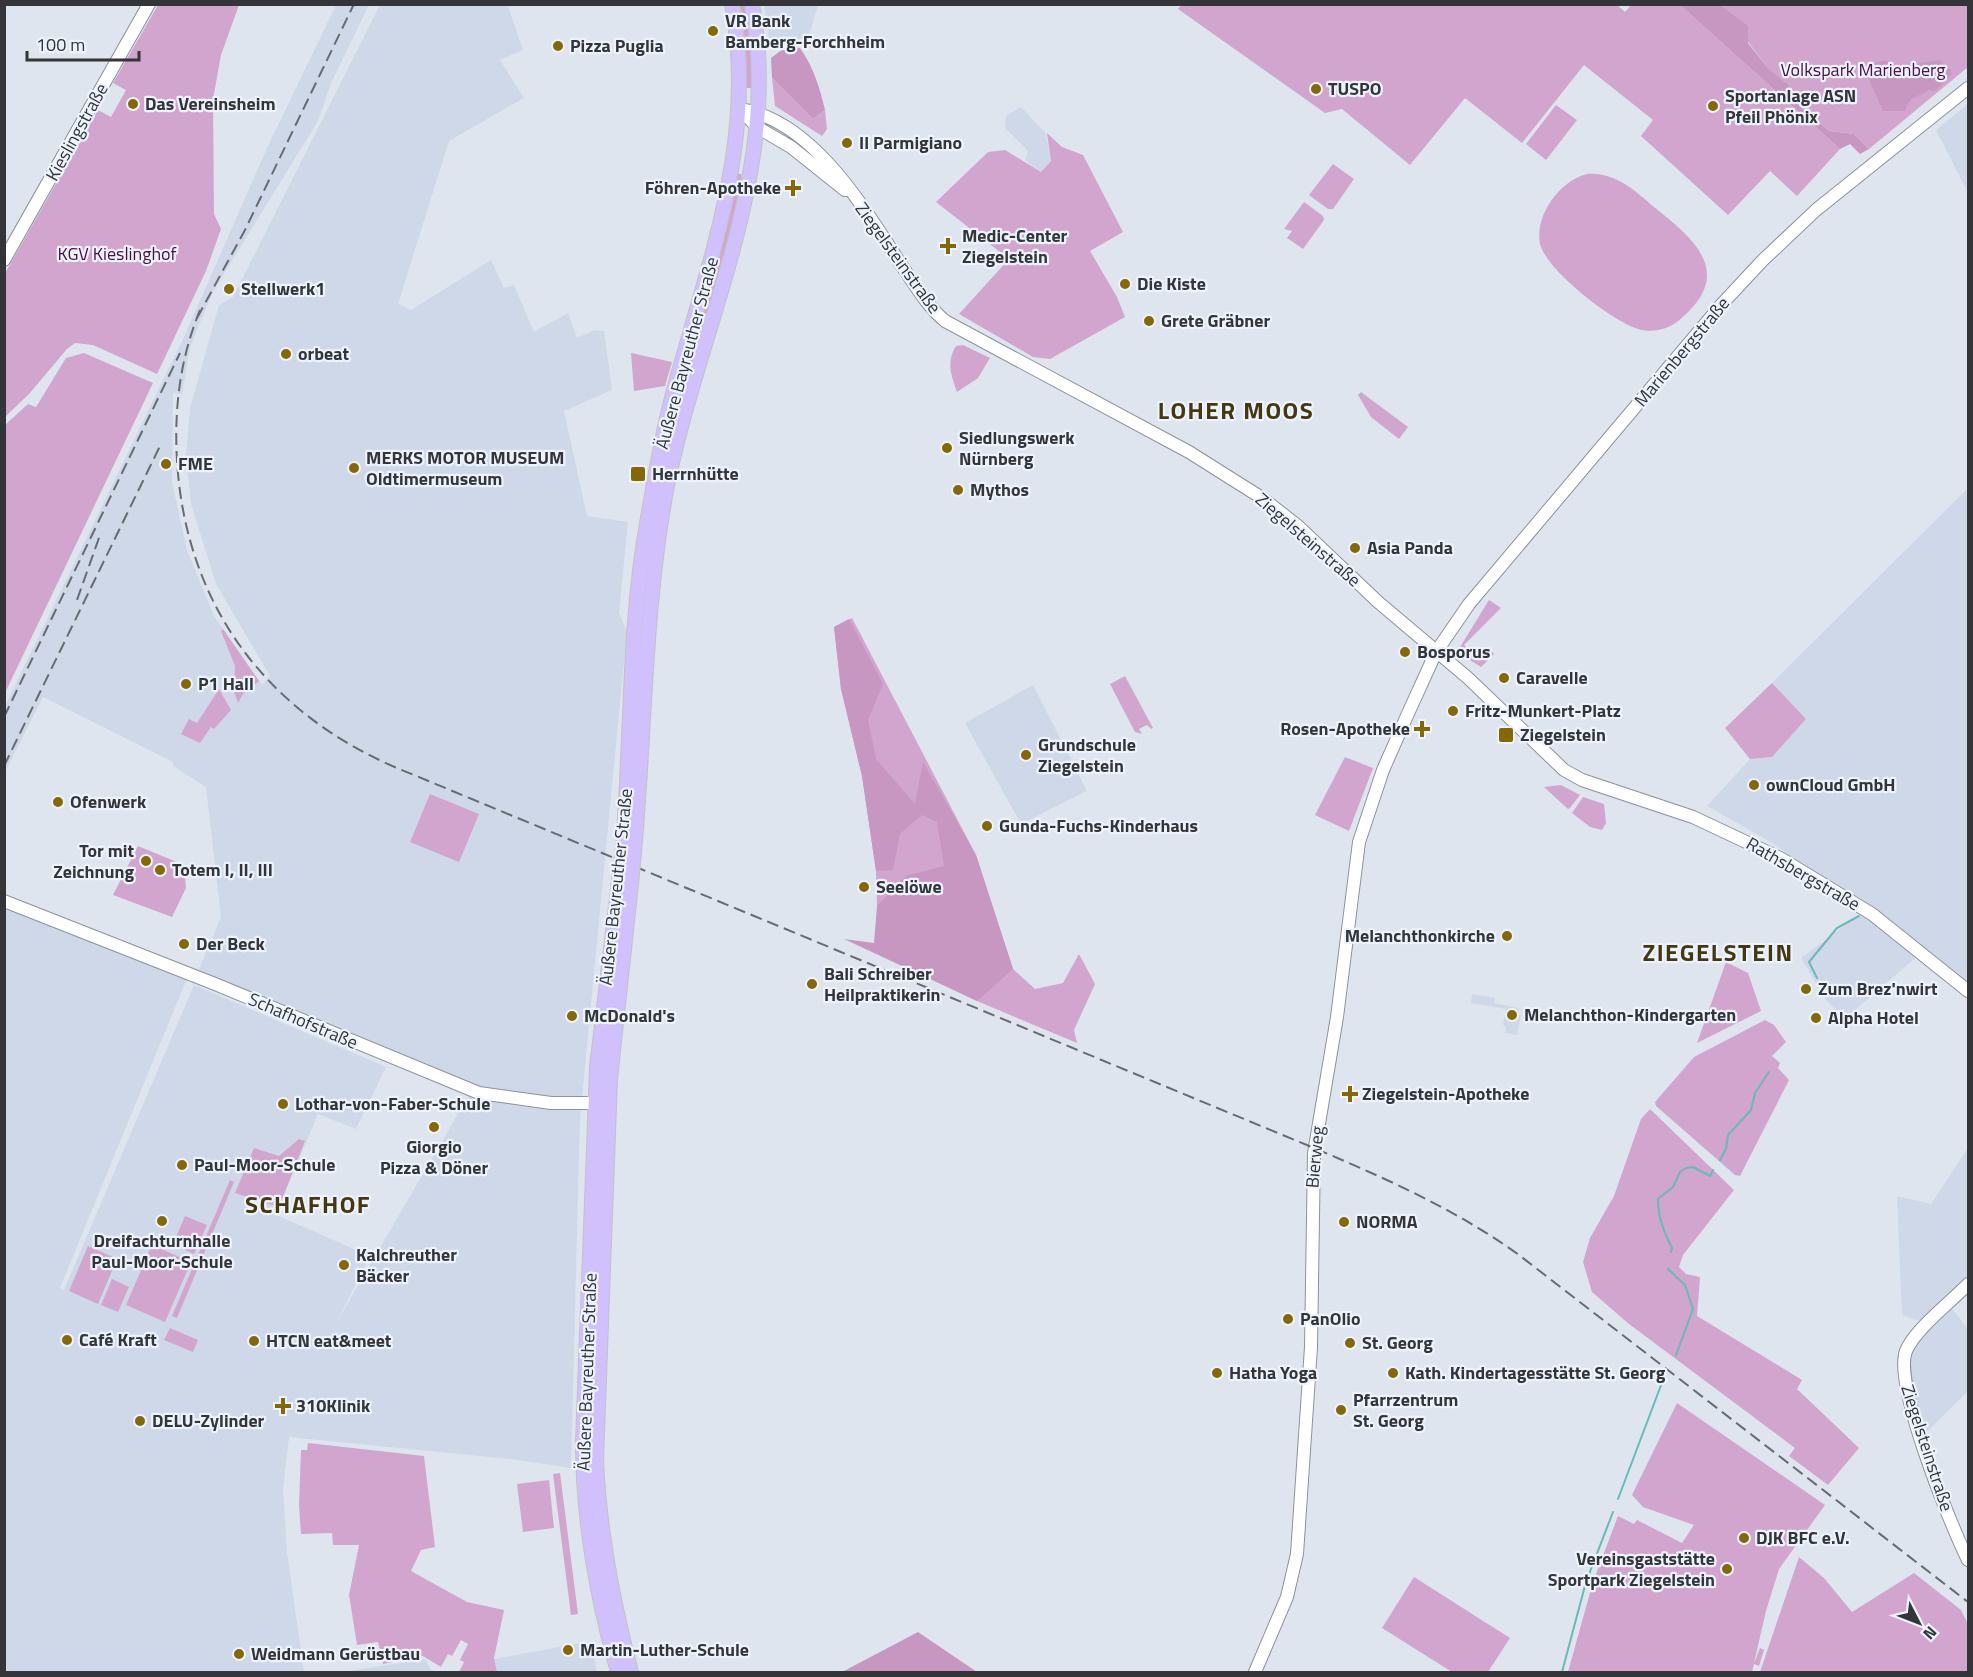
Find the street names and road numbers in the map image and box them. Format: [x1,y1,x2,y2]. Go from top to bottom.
street label: Kieslingstraße [39,78,115,186]
street label: Ziegelsteinstraße [849,196,948,319]
street label: Äußere Bayreuther Straße [648,254,725,452]
street label: Marienbergstraße [1627,291,1736,413]
street label: Ziegelsteinstraße [1250,486,1367,593]
street label: Äußere Bayreuther Straße [592,787,639,987]
street label: Rathsbergstraße [1741,830,1865,917]
street label: Schafhofstraße [244,985,362,1056]
street label: Bierweg [1298,1125,1331,1189]
street label: Äußere Bayreuther Straße [570,1273,603,1471]
street label: Ziegelsteinstraße [1894,1381,1961,1515]

